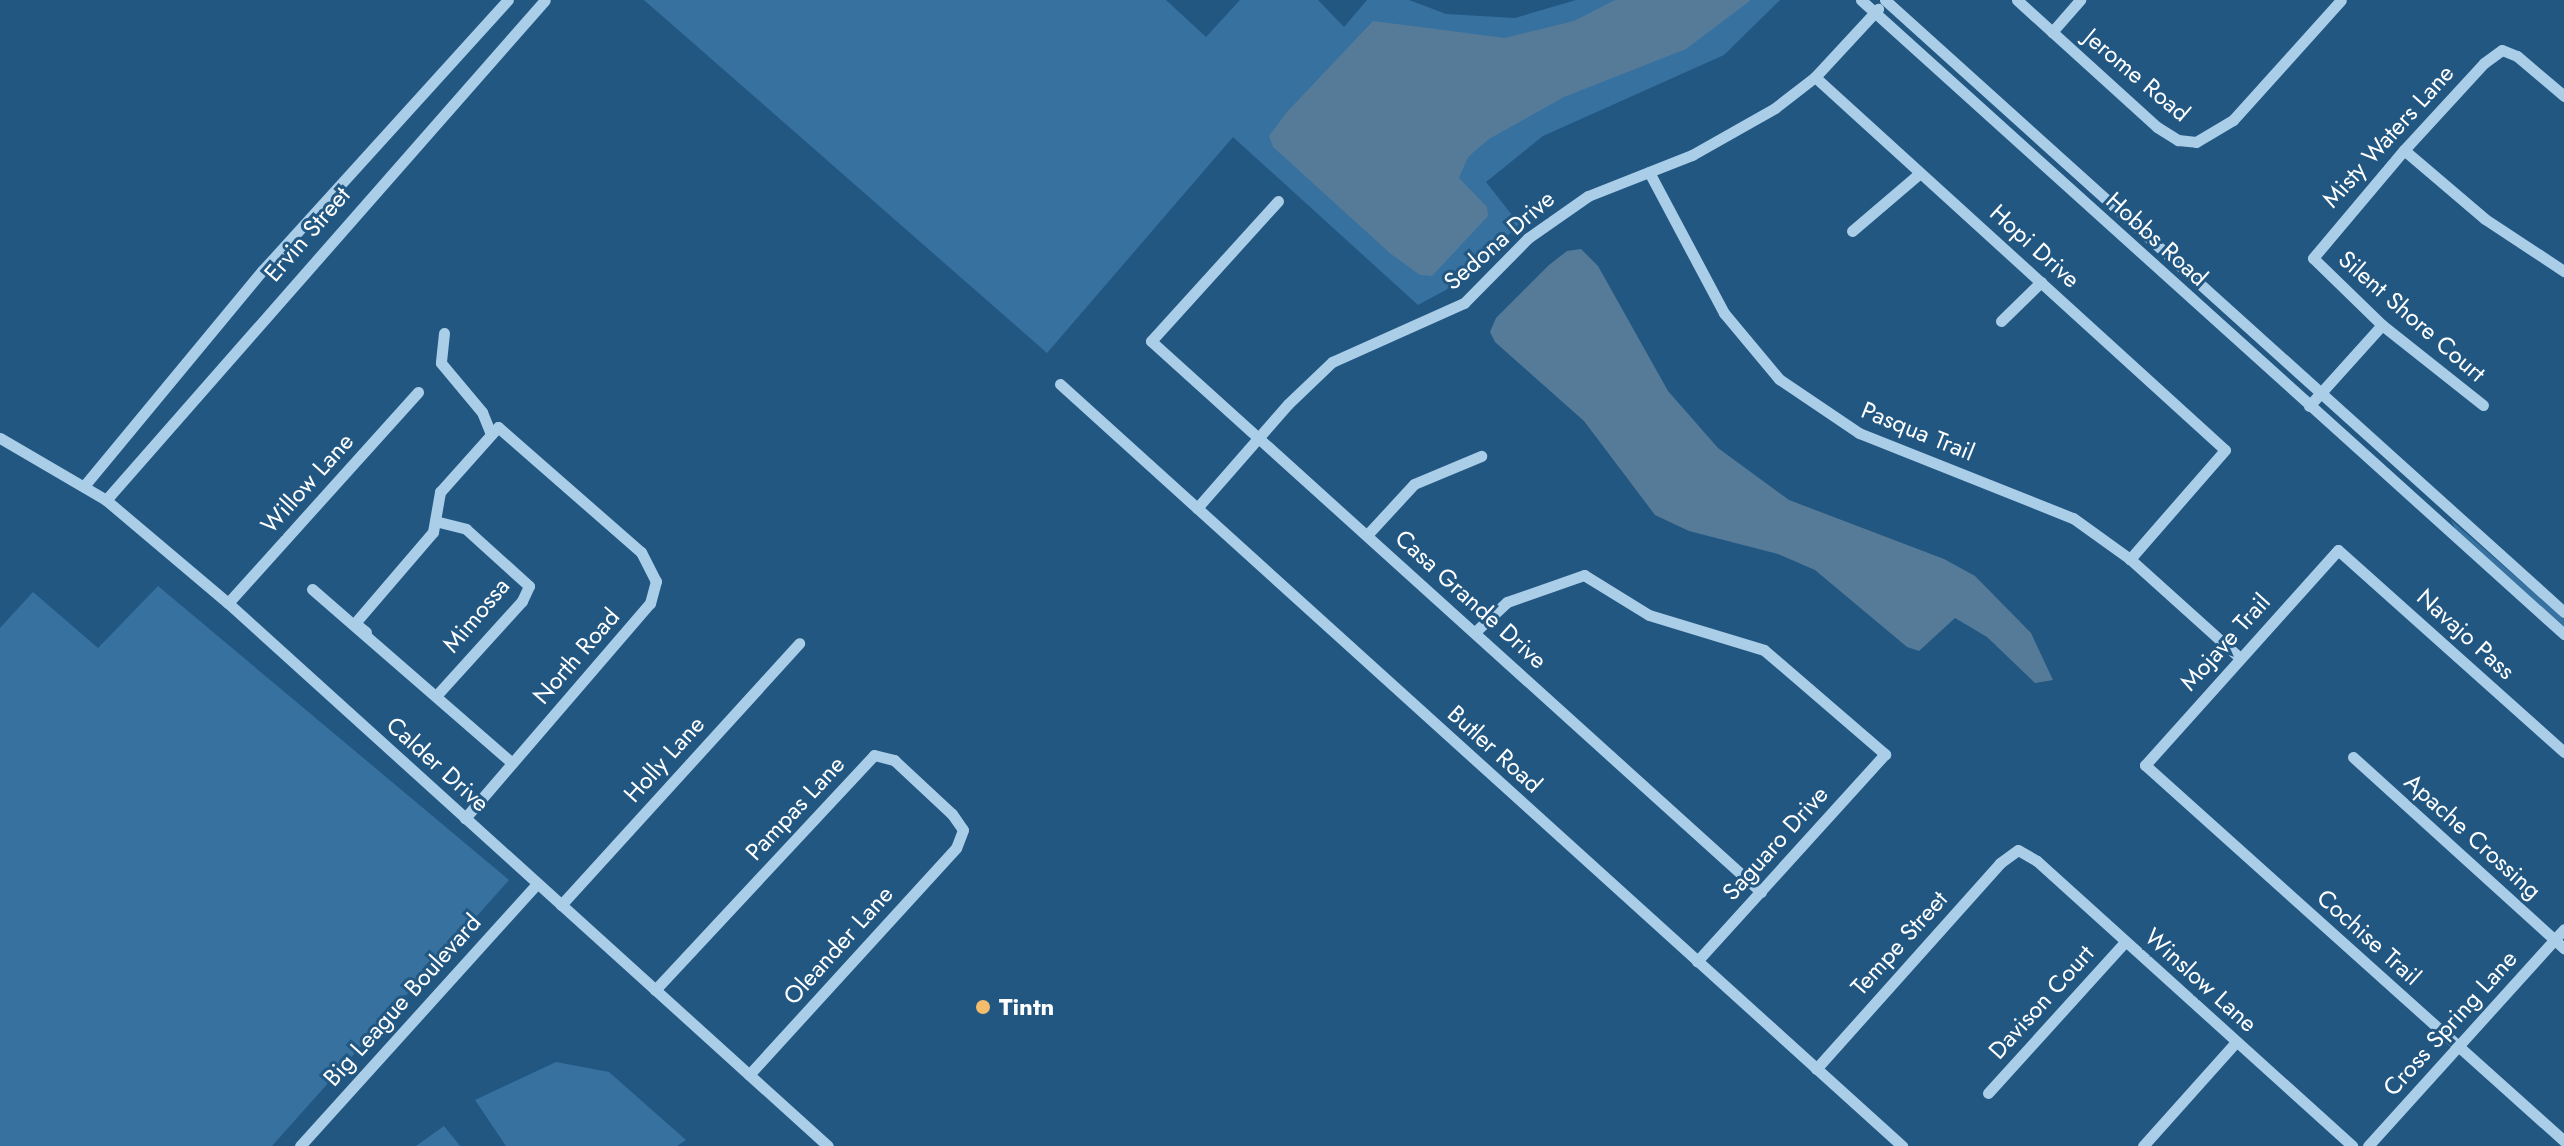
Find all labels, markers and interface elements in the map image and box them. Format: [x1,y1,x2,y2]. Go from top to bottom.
street label: Jerome Road [2078,22,2196,128]
street label: Misty Waters Lane [2316,59,2460,213]
street label: Ervin Street [258,181,356,287]
street label: Sedona Drive [1438,184,1560,296]
street label: Hobbs Road [2100,186,2214,292]
street label: Hopi Drive [1984,198,2086,294]
street label: Silent Shore Court [2333,244,2491,388]
street label: Pasqua Trail [1857,395,1979,467]
street label: Willow Lane [255,427,359,539]
street label: Casa Grande Drive [1389,523,1553,675]
street label: Mimossa [437,572,515,658]
street label: Navajo Pass [2411,583,2521,685]
street label: Mojave Trail [2174,588,2276,696]
street label: North Road [527,602,625,710]
street label: Butler Road [1442,699,1548,799]
street label: Calder Drive [381,710,495,818]
street label: Holly Lane [618,710,710,808]
street label: Pampas Lane [739,750,851,866]
street label: Apache Crossing [2399,767,2547,905]
street label: Saguaro Drive [1716,780,1834,906]
street label: Oleander Lane [777,880,899,1010]
street label: Cochise Trail [2311,883,2427,991]
street label: Tempe Street [1845,885,1953,1001]
street label: Big League Boulevard [317,908,487,1092]
street label: Winslow Lane [2139,922,2263,1038]
street label: Davison Court [1982,939,2100,1065]
street label: Cross Spring Lane [2377,944,2523,1102]
place label: Tintn [999,993,1054,1021]
marker: Tintn [974,998,992,1016]

